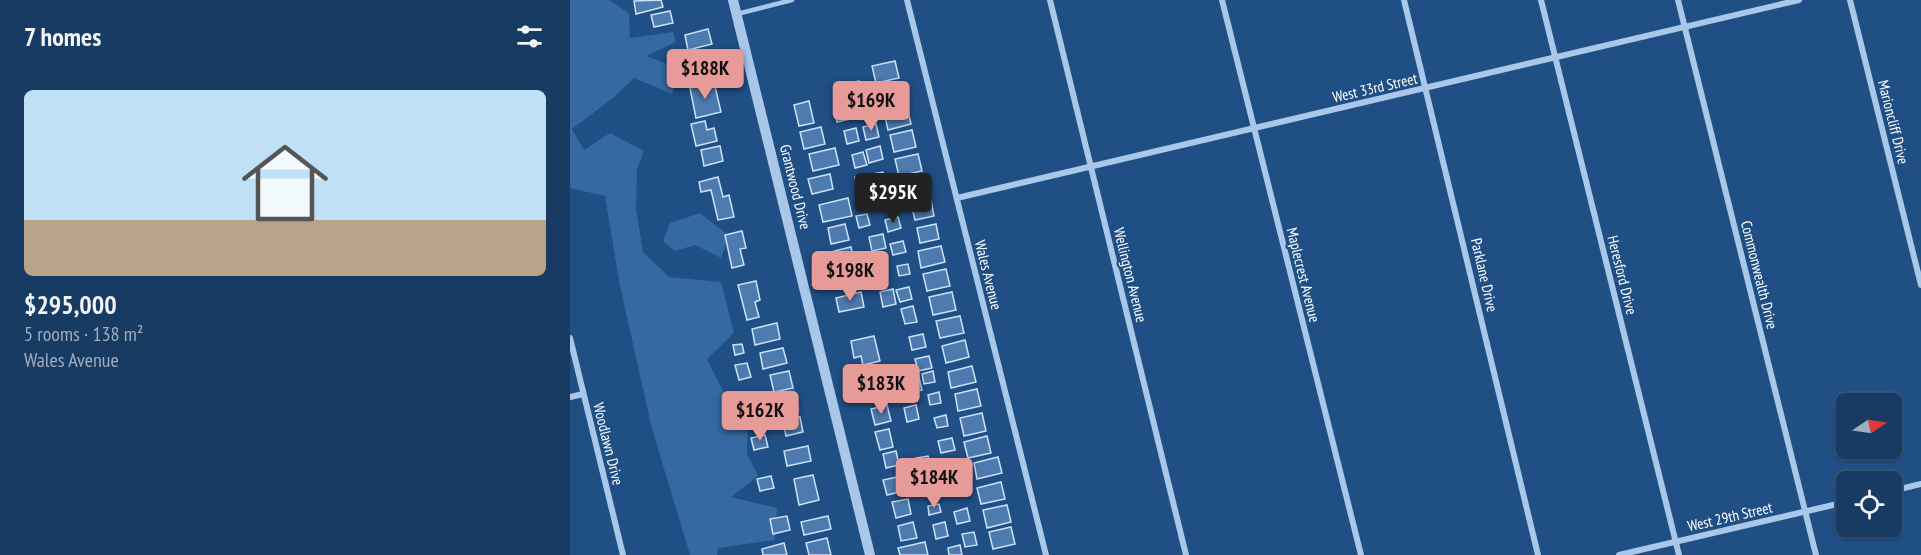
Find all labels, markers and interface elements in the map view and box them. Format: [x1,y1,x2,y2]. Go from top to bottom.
text: 7 homes [24,20,101,53]
icon: filters [513,20,546,53]
pin: $188K [663,49,747,100]
text: $188K [681,55,729,81]
street label: West 33rd Street [1331,69,1419,106]
street label: Marioncliff Drive [1874,78,1913,166]
pin: $169K [829,81,913,132]
text: $169K [847,87,895,113]
icon: home [231,129,339,237]
street label: Grantwood Drive [776,142,815,231]
pin: $295K [851,173,935,224]
text: $295K [869,179,917,205]
street label: Commonwealth Drive [1737,219,1782,331]
street label: Maplecrest Avenue [1283,225,1324,324]
street label: Wellington Avenue [1110,226,1151,324]
street label: Heresford Drive [1603,233,1641,316]
street label: Parklane Drive [1467,236,1502,314]
street label: Wales Avenue [971,238,1006,312]
pin: $198K [808,251,892,302]
text: $198K [826,257,874,283]
text: $295,000 [24,288,117,321]
text: 5 rooms · 138 m² [24,321,143,347]
text: Wales Avenue [24,347,119,373]
pin: $183K [839,364,923,415]
text: $183K [857,370,905,396]
pin: $162K [718,391,802,442]
north arrow [1836,393,1902,459]
map controls [1836,393,1902,537]
text: $162K [736,397,784,423]
street label: Woodlawn Drive [589,401,628,487]
pin: $184K [892,458,976,509]
text: $184K [910,464,958,490]
button: locate [1836,471,1902,537]
street label: West 29th Street [1686,498,1774,536]

